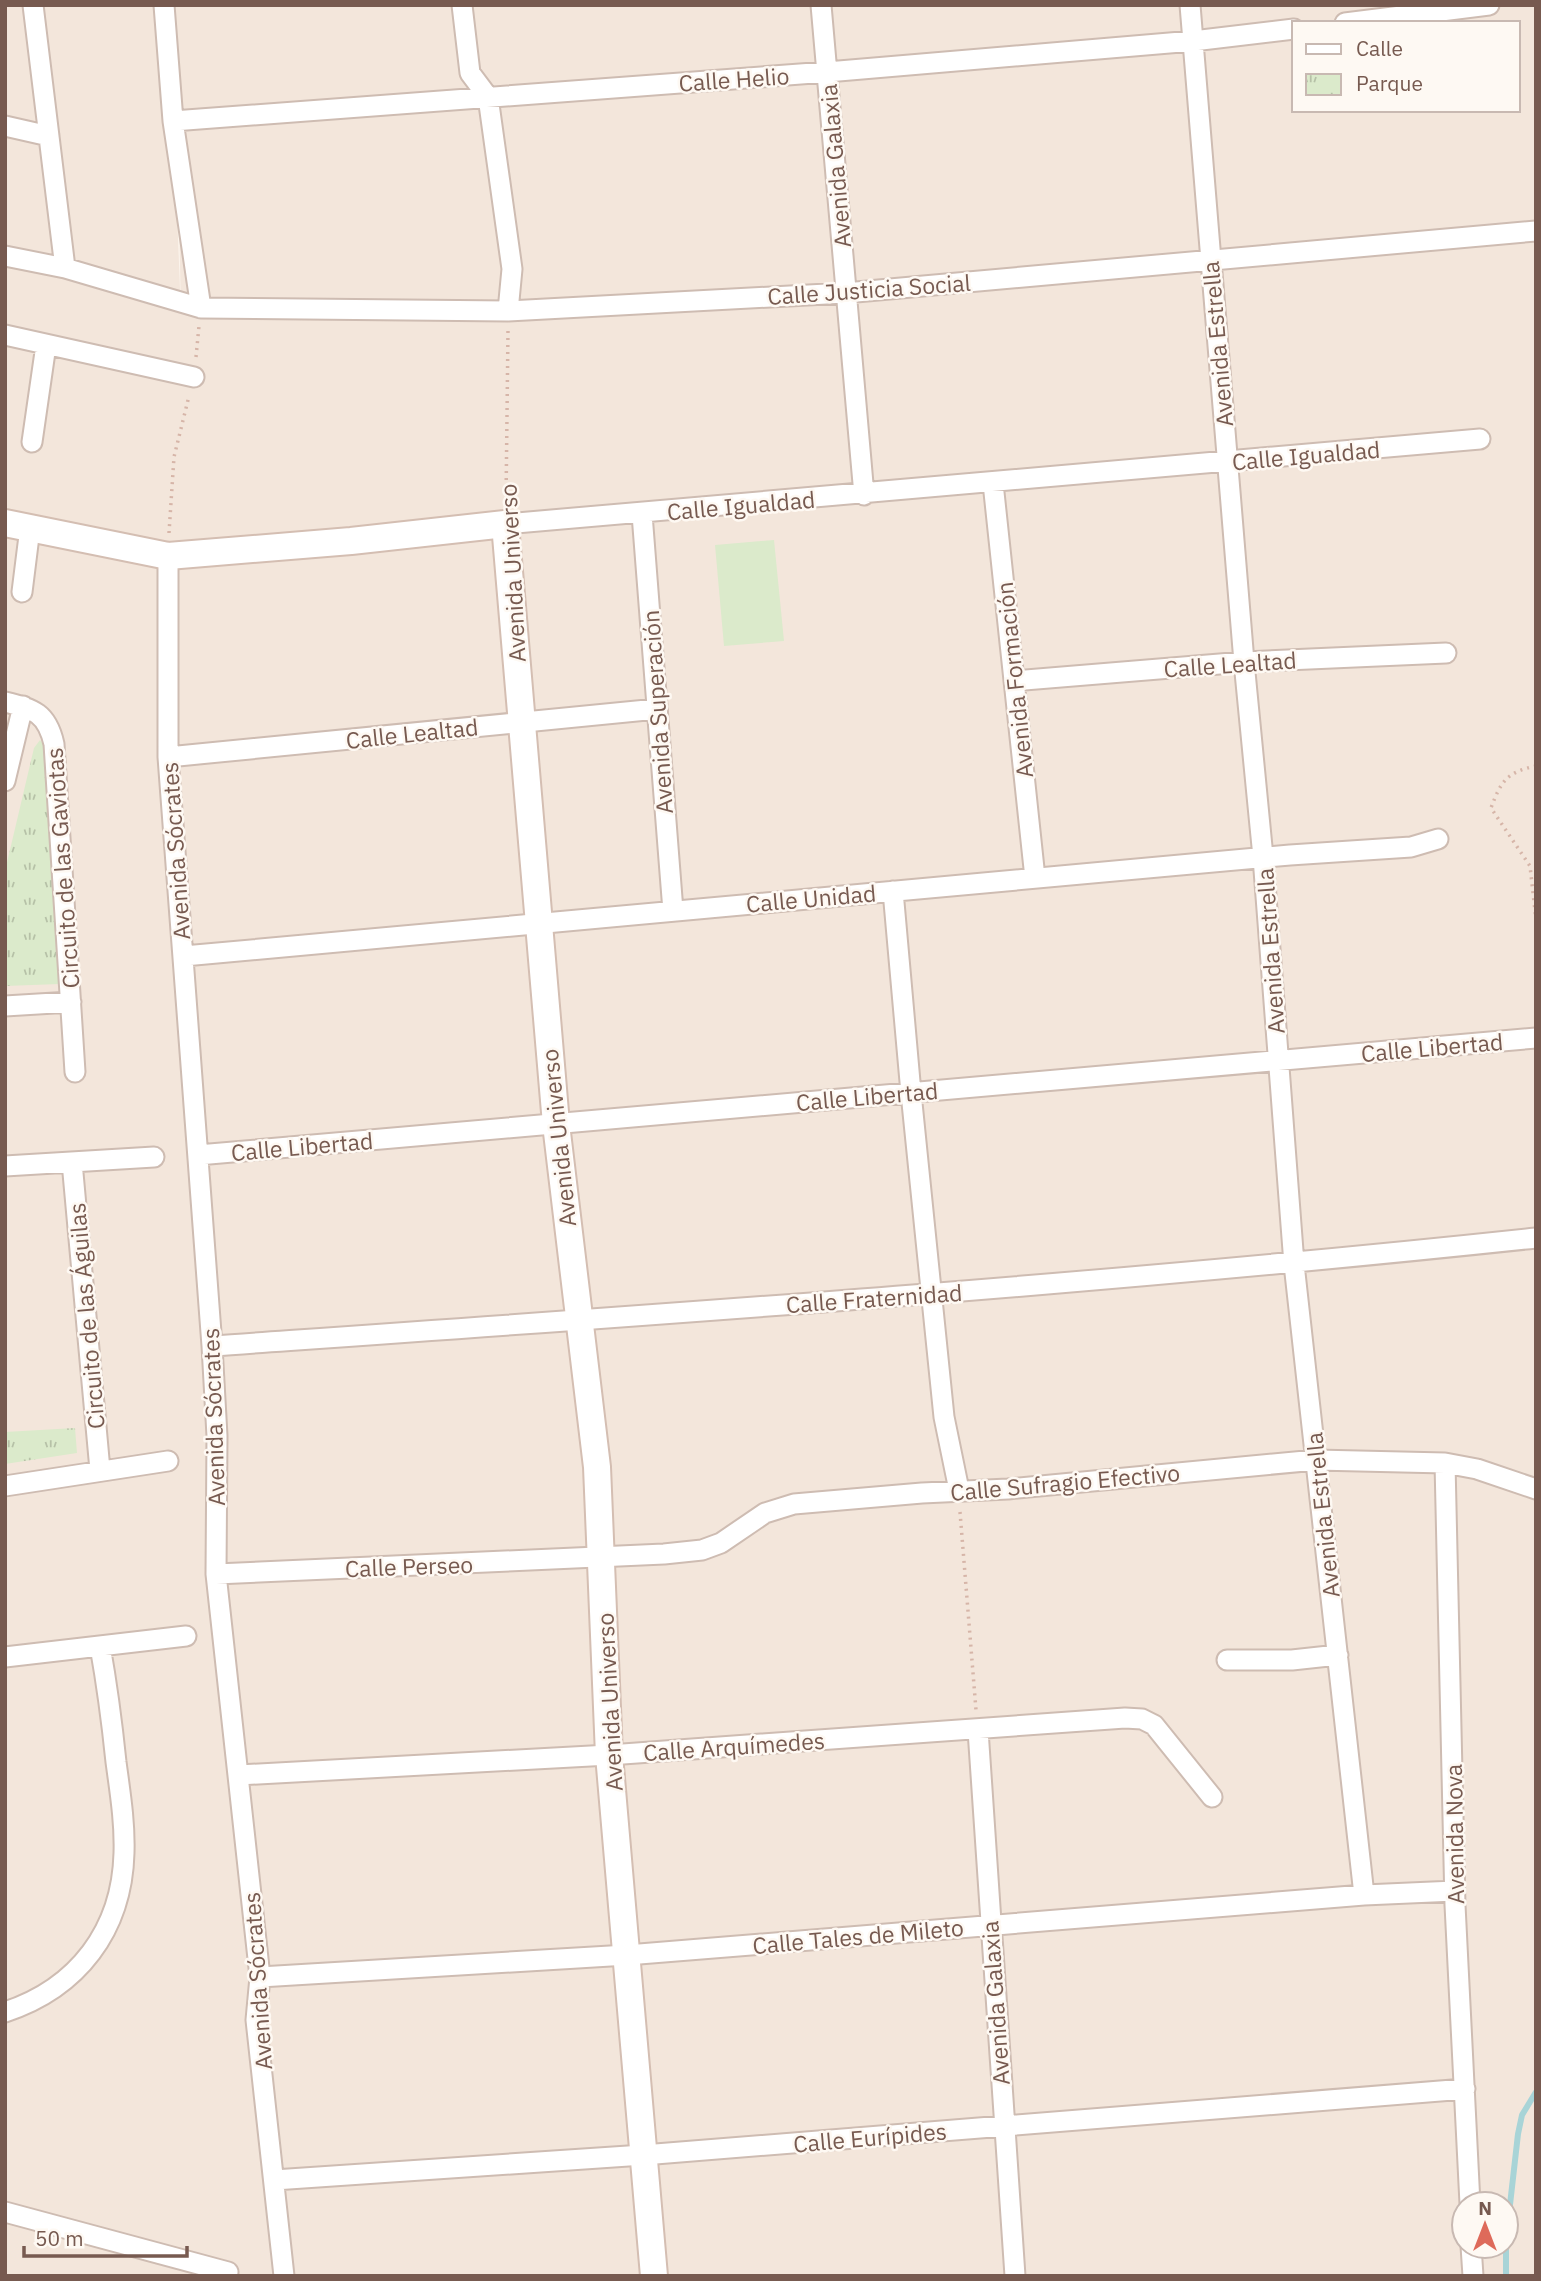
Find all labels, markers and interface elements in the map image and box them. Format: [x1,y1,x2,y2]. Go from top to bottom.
legend [1292,21,1520,112]
text: Calle [1356,34,1403,62]
street label: Calle Helio [678,60,790,98]
text: Parque [1356,69,1423,97]
street label: Avenida Galaxia [813,83,857,249]
street label: Avenida Estrella [1195,260,1239,428]
street label: Calle Justicia Social [766,267,972,311]
street label: Calle Igualdad [1231,434,1381,476]
street label: Avenida Universo [492,483,532,663]
street label: Calle Igualdad [666,484,816,526]
street label: Avenida Formación [989,580,1039,780]
street label: Avenida Superación [635,609,679,815]
street label: Calle Lealtad [1163,644,1297,684]
street label: Calle Lealtad [344,711,480,755]
street label: Circuito de las Gaviotas [39,747,85,989]
street label: Avenida Sócrates [154,761,196,941]
street label: Avenida Estrella [1249,867,1291,1035]
street label: Calle Unidad [745,877,877,919]
street label: Calle Libertad [1360,1026,1504,1068]
street label: Avenida Universo [534,1048,582,1228]
street label: Calle Libertad [795,1075,939,1117]
street label: Calle Libertad [230,1125,374,1167]
street label: Circuito de las Águilas [61,1202,111,1430]
street label: Calle Fraternidad [785,1277,963,1319]
street label: Avenida Sócrates [195,1327,231,1507]
street label: Avenida Estrella [1298,1431,1346,1599]
street label: Calle Sufragio Efectivo [949,1457,1181,1507]
street label: Calle Perseo [344,1549,474,1583]
street label: Avenida Universo [589,1612,629,1792]
street label: Calle Arquímedes [642,1725,826,1767]
street label: Avenida Nova [1438,1764,1470,1904]
street label: Avenida Sócrates [236,1891,278,2071]
street label: Calle Tales de Mileto [751,1912,965,1960]
street label: Avenida Galaxia [974,1920,1016,2086]
street label: Calle Eurípides [792,2115,948,2159]
north arrow [1450,2190,1520,2260]
text: N [1478,2196,1492,2220]
scale bar [24,2214,187,2258]
text: 50 m [35,2224,84,2252]

